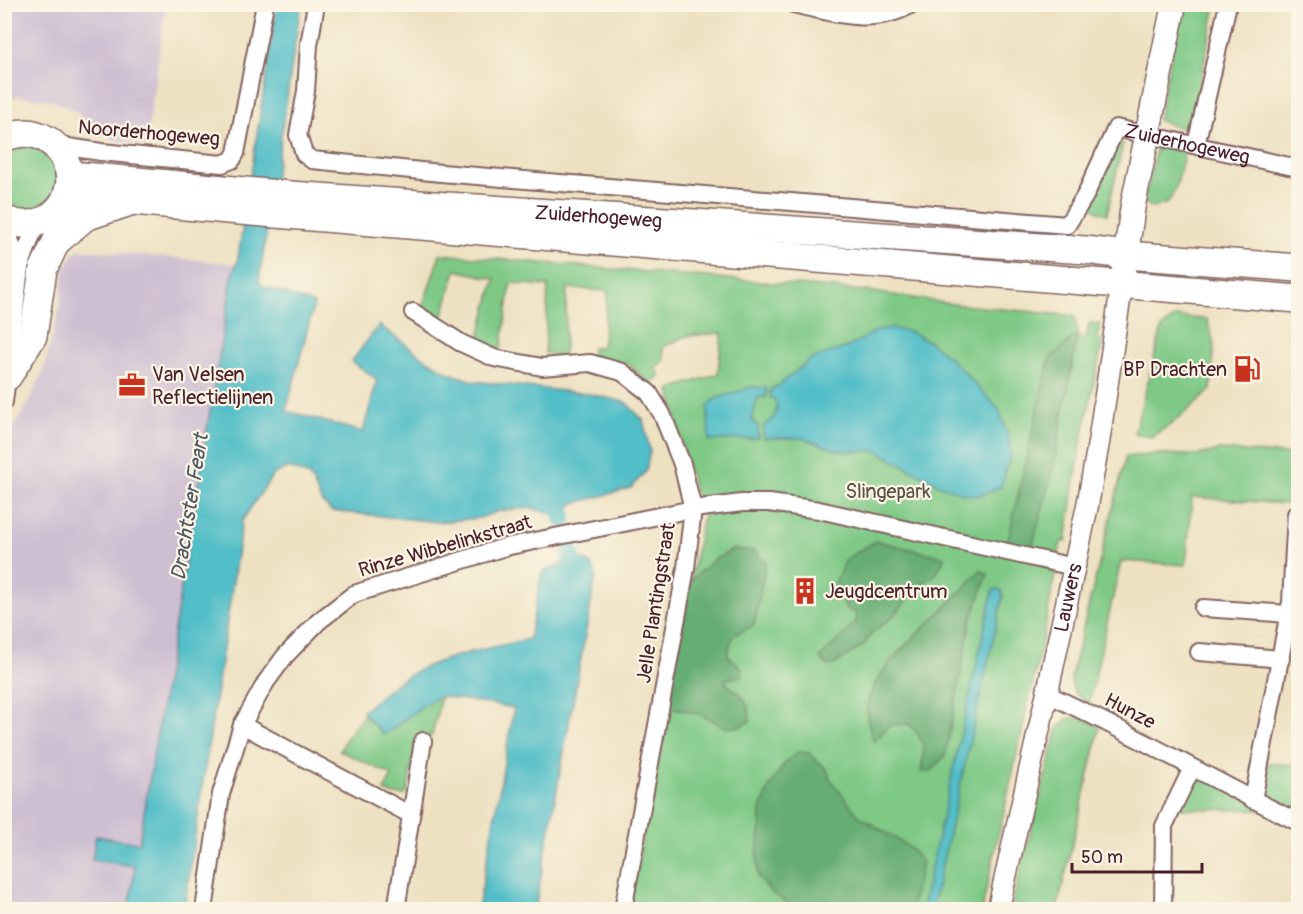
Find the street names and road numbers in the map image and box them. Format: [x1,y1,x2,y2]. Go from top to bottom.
street label: Noorderhogeweg [77,114,221,152]
street label: Zuiderhogeweg [1122,118,1252,170]
street label: Zuiderhogeweg [534,199,663,233]
street label: Rinze Wibbelinkstraat [356,509,535,583]
street label: Jelle Plantingstraat [631,520,681,685]
street label: Lauwers [1048,561,1087,634]
street label: Hunze [1100,687,1160,735]

